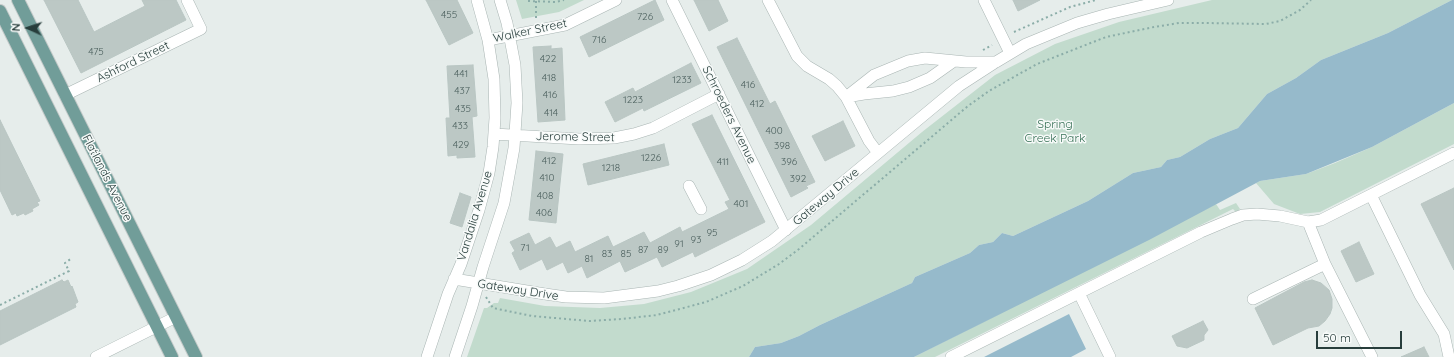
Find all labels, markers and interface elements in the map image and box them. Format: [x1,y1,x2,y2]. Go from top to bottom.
north arrow [8,8,48,48]
house number: 455 [441,9,457,21]
house number: 726 [637,11,653,23]
street label: Walker Street [492,16,568,46]
text: N [9,23,23,32]
house number: 716 [592,34,606,46]
street label: Ashford Street [94,38,172,86]
house number: 475 [88,46,104,58]
house number: 422 [540,53,556,65]
street label: Schroeders Avenue [699,64,759,166]
house number: 441 [454,68,468,80]
house number: 418 [542,72,556,84]
house number: 1233 [672,74,692,86]
house number: 416 [741,79,755,91]
house number: 437 [454,85,470,97]
house number: 416 [543,89,557,101]
house number: 1223 [623,94,643,106]
house number: 412 [750,98,764,110]
house number: 435 [455,103,471,115]
house number: 414 [544,107,558,119]
park label: Spring Creek Park [1025,117,1085,145]
house number: 433 [452,120,468,132]
house number: 400 [765,125,783,137]
street label: Jerome Street [535,129,615,145]
street label: Flatlands Avenue [79,132,135,224]
house number: 429 [453,139,469,151]
house number: 398 [774,140,790,152]
house number: 1226 [641,152,661,164]
house number: 412 [542,155,556,167]
house number: 411 [717,156,729,168]
house number: 396 [781,156,797,168]
house number: 1218 [602,162,620,174]
street label: Gateway Drive [790,165,862,229]
street label: Vandalia Avenue [454,169,496,263]
house number: 410 [540,172,554,184]
house number: 392 [790,173,806,185]
house number: 408 [537,190,553,202]
house number: 401 [734,198,748,210]
house number: 406 [536,207,552,219]
house number: 95 [706,227,718,239]
house number: 93 [691,234,701,246]
house number: 91 [674,238,684,250]
house number: 71 [520,242,530,254]
house number: 87 [638,244,648,256]
house number: 89 [658,244,668,256]
house number: 83 [602,248,612,260]
house number: 85 [621,248,631,260]
house number: 81 [584,253,594,265]
street label: Gateway Drive [476,276,560,304]
scale bar [1318,323,1404,349]
text: 50 m [1323,330,1351,345]

